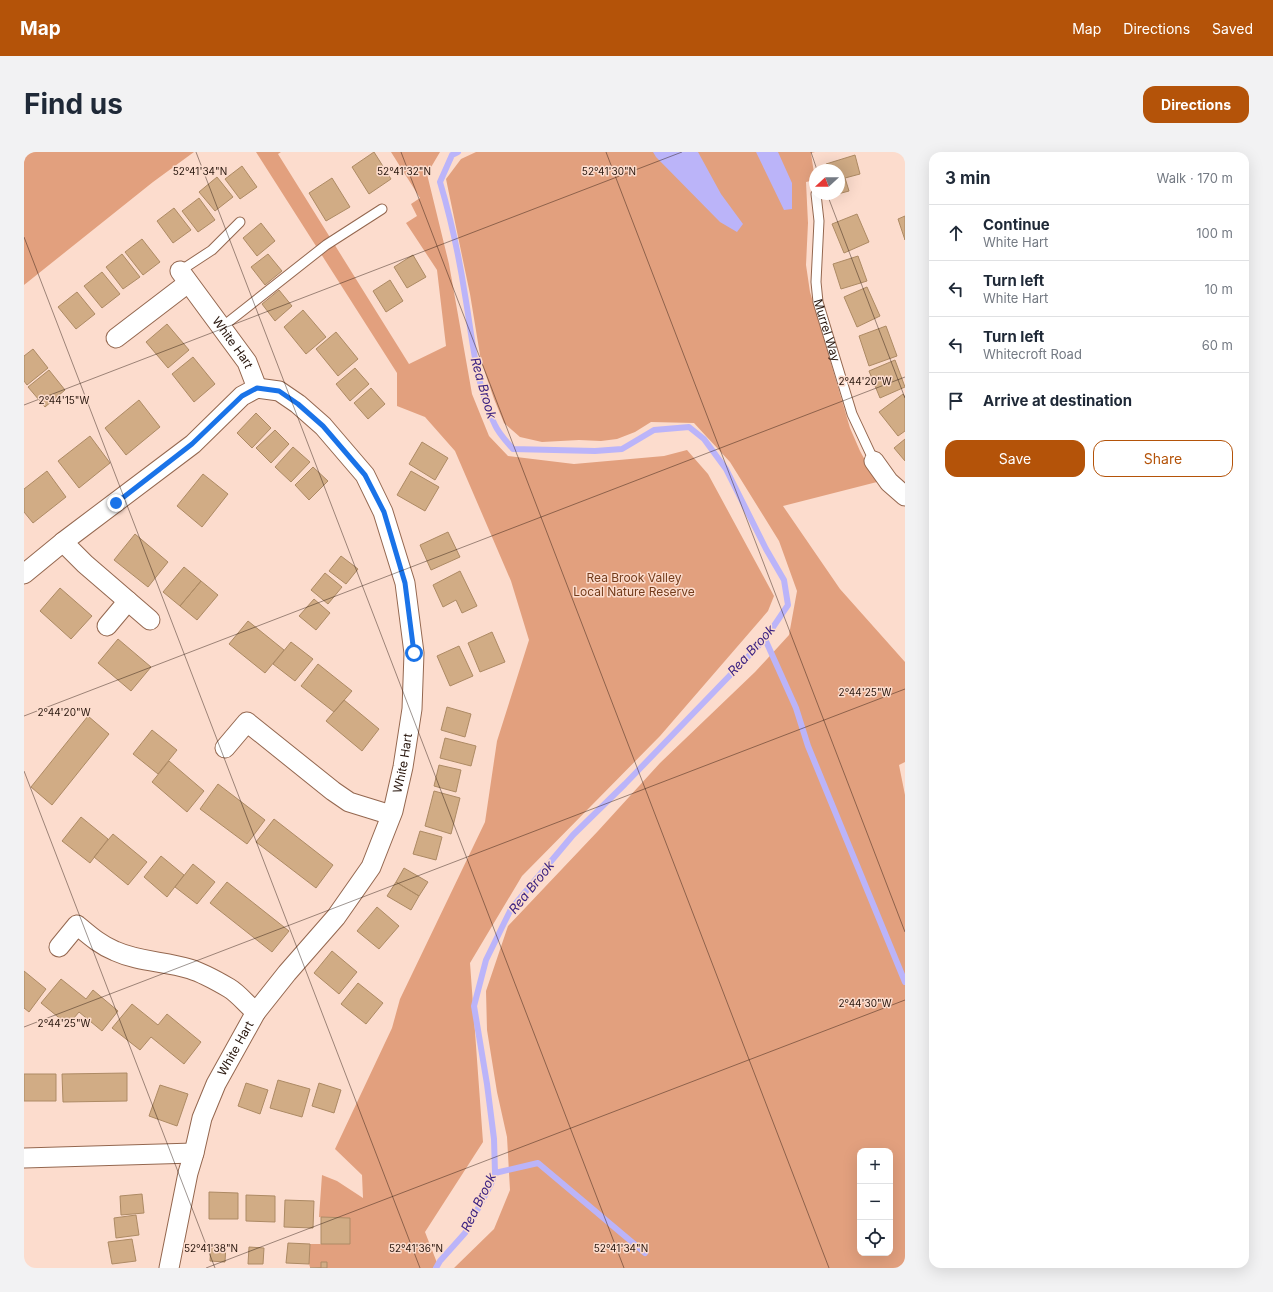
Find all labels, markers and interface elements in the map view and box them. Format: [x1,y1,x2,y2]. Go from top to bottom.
text: Map [20,17,61,40]
text: Map [1072,20,1101,37]
text: Directions [1123,20,1190,37]
text: Saved [1212,20,1253,37]
button: Directions [1143,86,1249,123]
text: Find us [24,87,123,121]
north arrow [809,164,845,200]
text: 52°41'34"N [173,165,227,177]
text: 52°41'32"N [377,165,431,177]
text: 52°41'30"N [582,165,636,177]
text: 3 min [945,168,991,188]
text: Walk · 170 m [1157,170,1233,186]
text: Continue [983,215,1050,234]
icon: ahead [945,222,967,244]
text: 100 m [1196,225,1233,241]
text: White Hart [983,234,1048,250]
text: Turn left [983,271,1044,290]
icon: left [945,278,967,300]
text: 10 m [1204,281,1233,297]
text: White Hart [983,290,1048,306]
street label: Murrel Way [811,297,844,364]
street label: White Hart [209,314,257,370]
text: Turn left [983,327,1044,346]
icon: left [945,334,967,356]
text: 60 m [1202,337,1233,353]
text: Whitecroft Road [983,346,1082,362]
water label: Rea Brook [468,355,501,421]
text: 2°44'20"W [838,375,892,387]
icon: arrive [945,390,967,412]
text: Arrive at destination [983,391,1132,410]
text: 2°44'15"W [39,394,90,406]
button: Save [945,440,1085,477]
button: Share [1093,440,1233,477]
route end [107,494,125,512]
park label: Rea Brook Valley Local Nature Reserve [573,570,695,599]
water label: Rea Brook [724,621,779,679]
route start [405,644,423,662]
text: 2°44'25"W [839,686,892,698]
text: 2°44'20"W [37,706,91,718]
street label: White Hart [389,732,415,794]
water label: Rea Brook [505,857,558,917]
text: 2°44'30"W [838,997,892,1009]
text: 2°44'25"W [38,1017,91,1029]
street label: White Hart [214,1018,257,1078]
map controls [857,1148,893,1256]
button: + [857,1148,893,1184]
water label: Rea Brook [457,1169,499,1234]
button: − [857,1184,893,1220]
button: locate [857,1220,893,1256]
text: 52°41'38"N [184,1242,238,1254]
text: 52°41'36"N [389,1242,443,1254]
text: 52°41'34"N [594,1242,648,1254]

